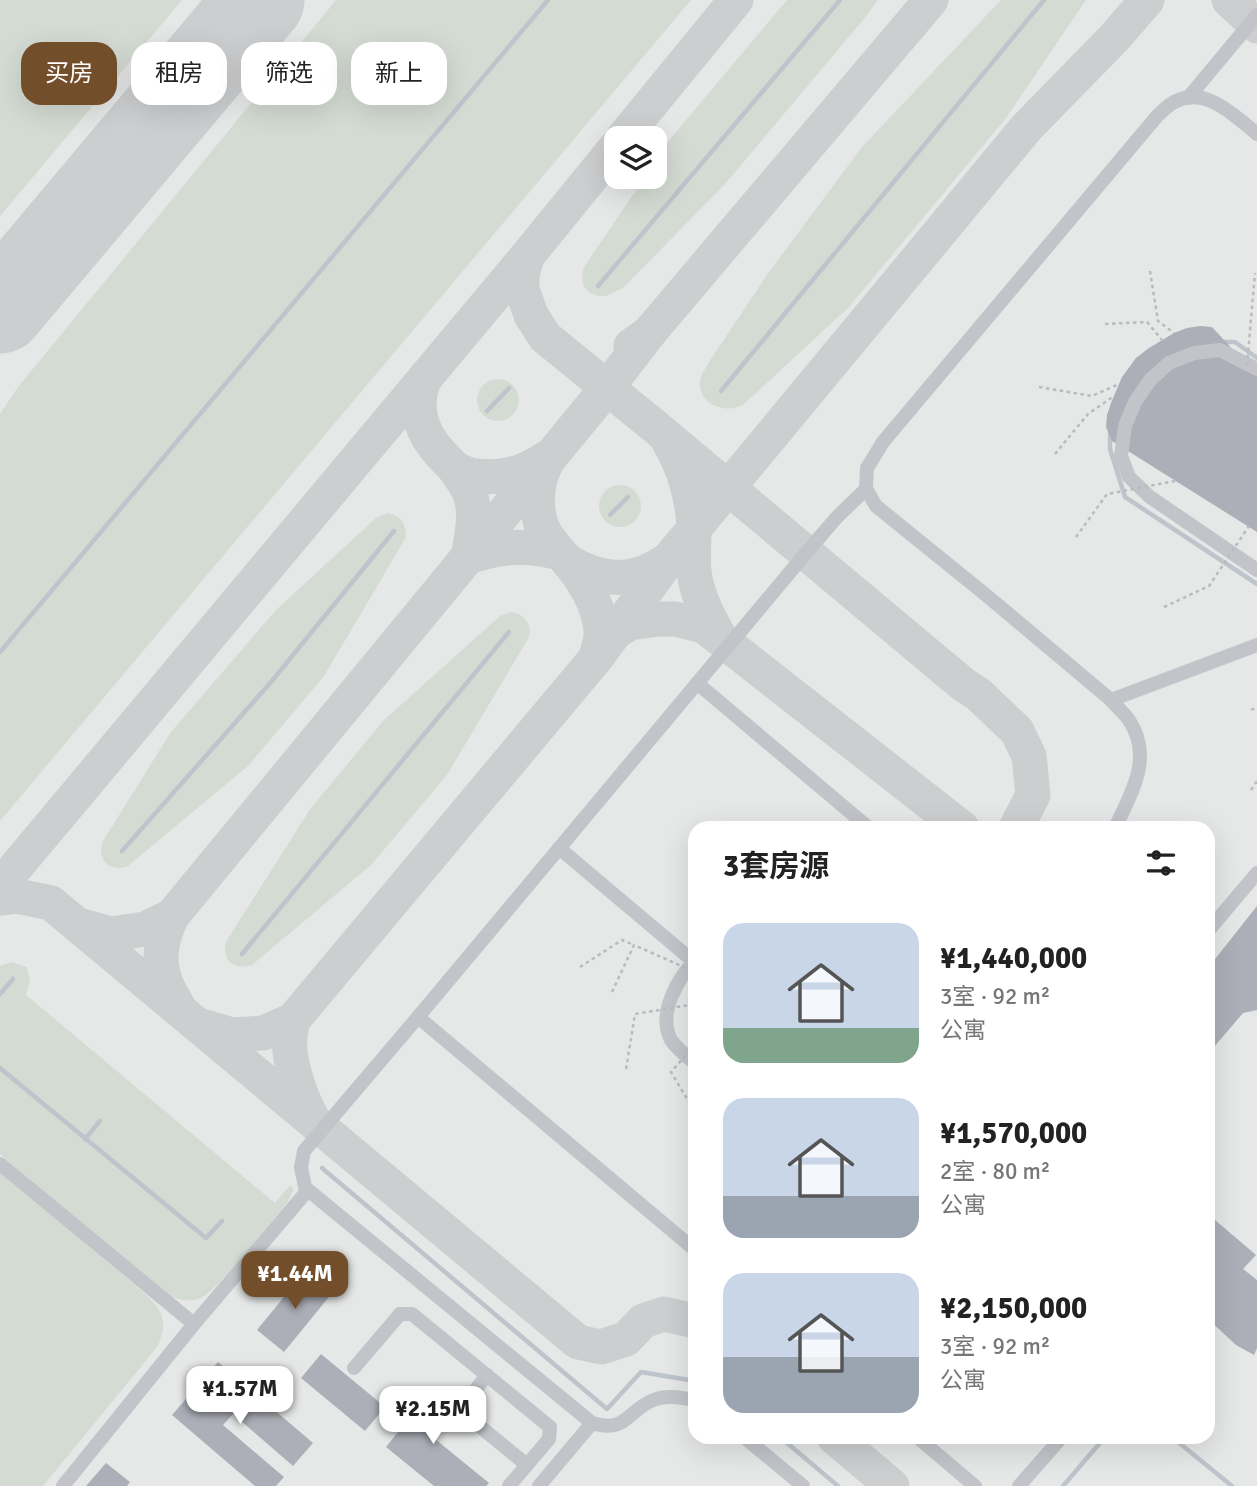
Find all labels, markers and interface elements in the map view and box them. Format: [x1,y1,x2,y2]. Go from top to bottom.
chip: 买房 [21,42,117,105]
chip: 租房 [131,42,227,105]
chip: 筛选 [241,42,337,105]
chip: 新上 [351,42,447,105]
map controls [604,126,667,189]
button: layers [604,126,667,189]
icon: filters [1142,844,1180,882]
text: 3套房源 [723,848,829,885]
text: ¥1,440,000 [940,940,1087,977]
icon: home [779,951,863,1035]
text: 3室 · 92 m² [940,982,1050,1011]
text: 公寓 [940,1016,986,1045]
text: ¥1,570,000 [940,1115,1087,1152]
icon: home [779,1126,863,1210]
text: 2室 · 80 m² [940,1157,1050,1186]
text: 公寓 [940,1191,986,1220]
pin: ¥1.44M [238,1252,352,1311]
text: ¥1.44M [257,1259,333,1288]
text: ¥2,150,000 [940,1290,1087,1327]
icon: home [779,1301,863,1385]
text: 3室 · 92 m² [940,1332,1050,1361]
pin: ¥1.57M [183,1366,297,1426]
text: 公寓 [940,1366,986,1395]
text: ¥1.57M [202,1374,278,1403]
pin: ¥2.15M [376,1386,490,1446]
text: ¥2.15M [395,1394,471,1423]

